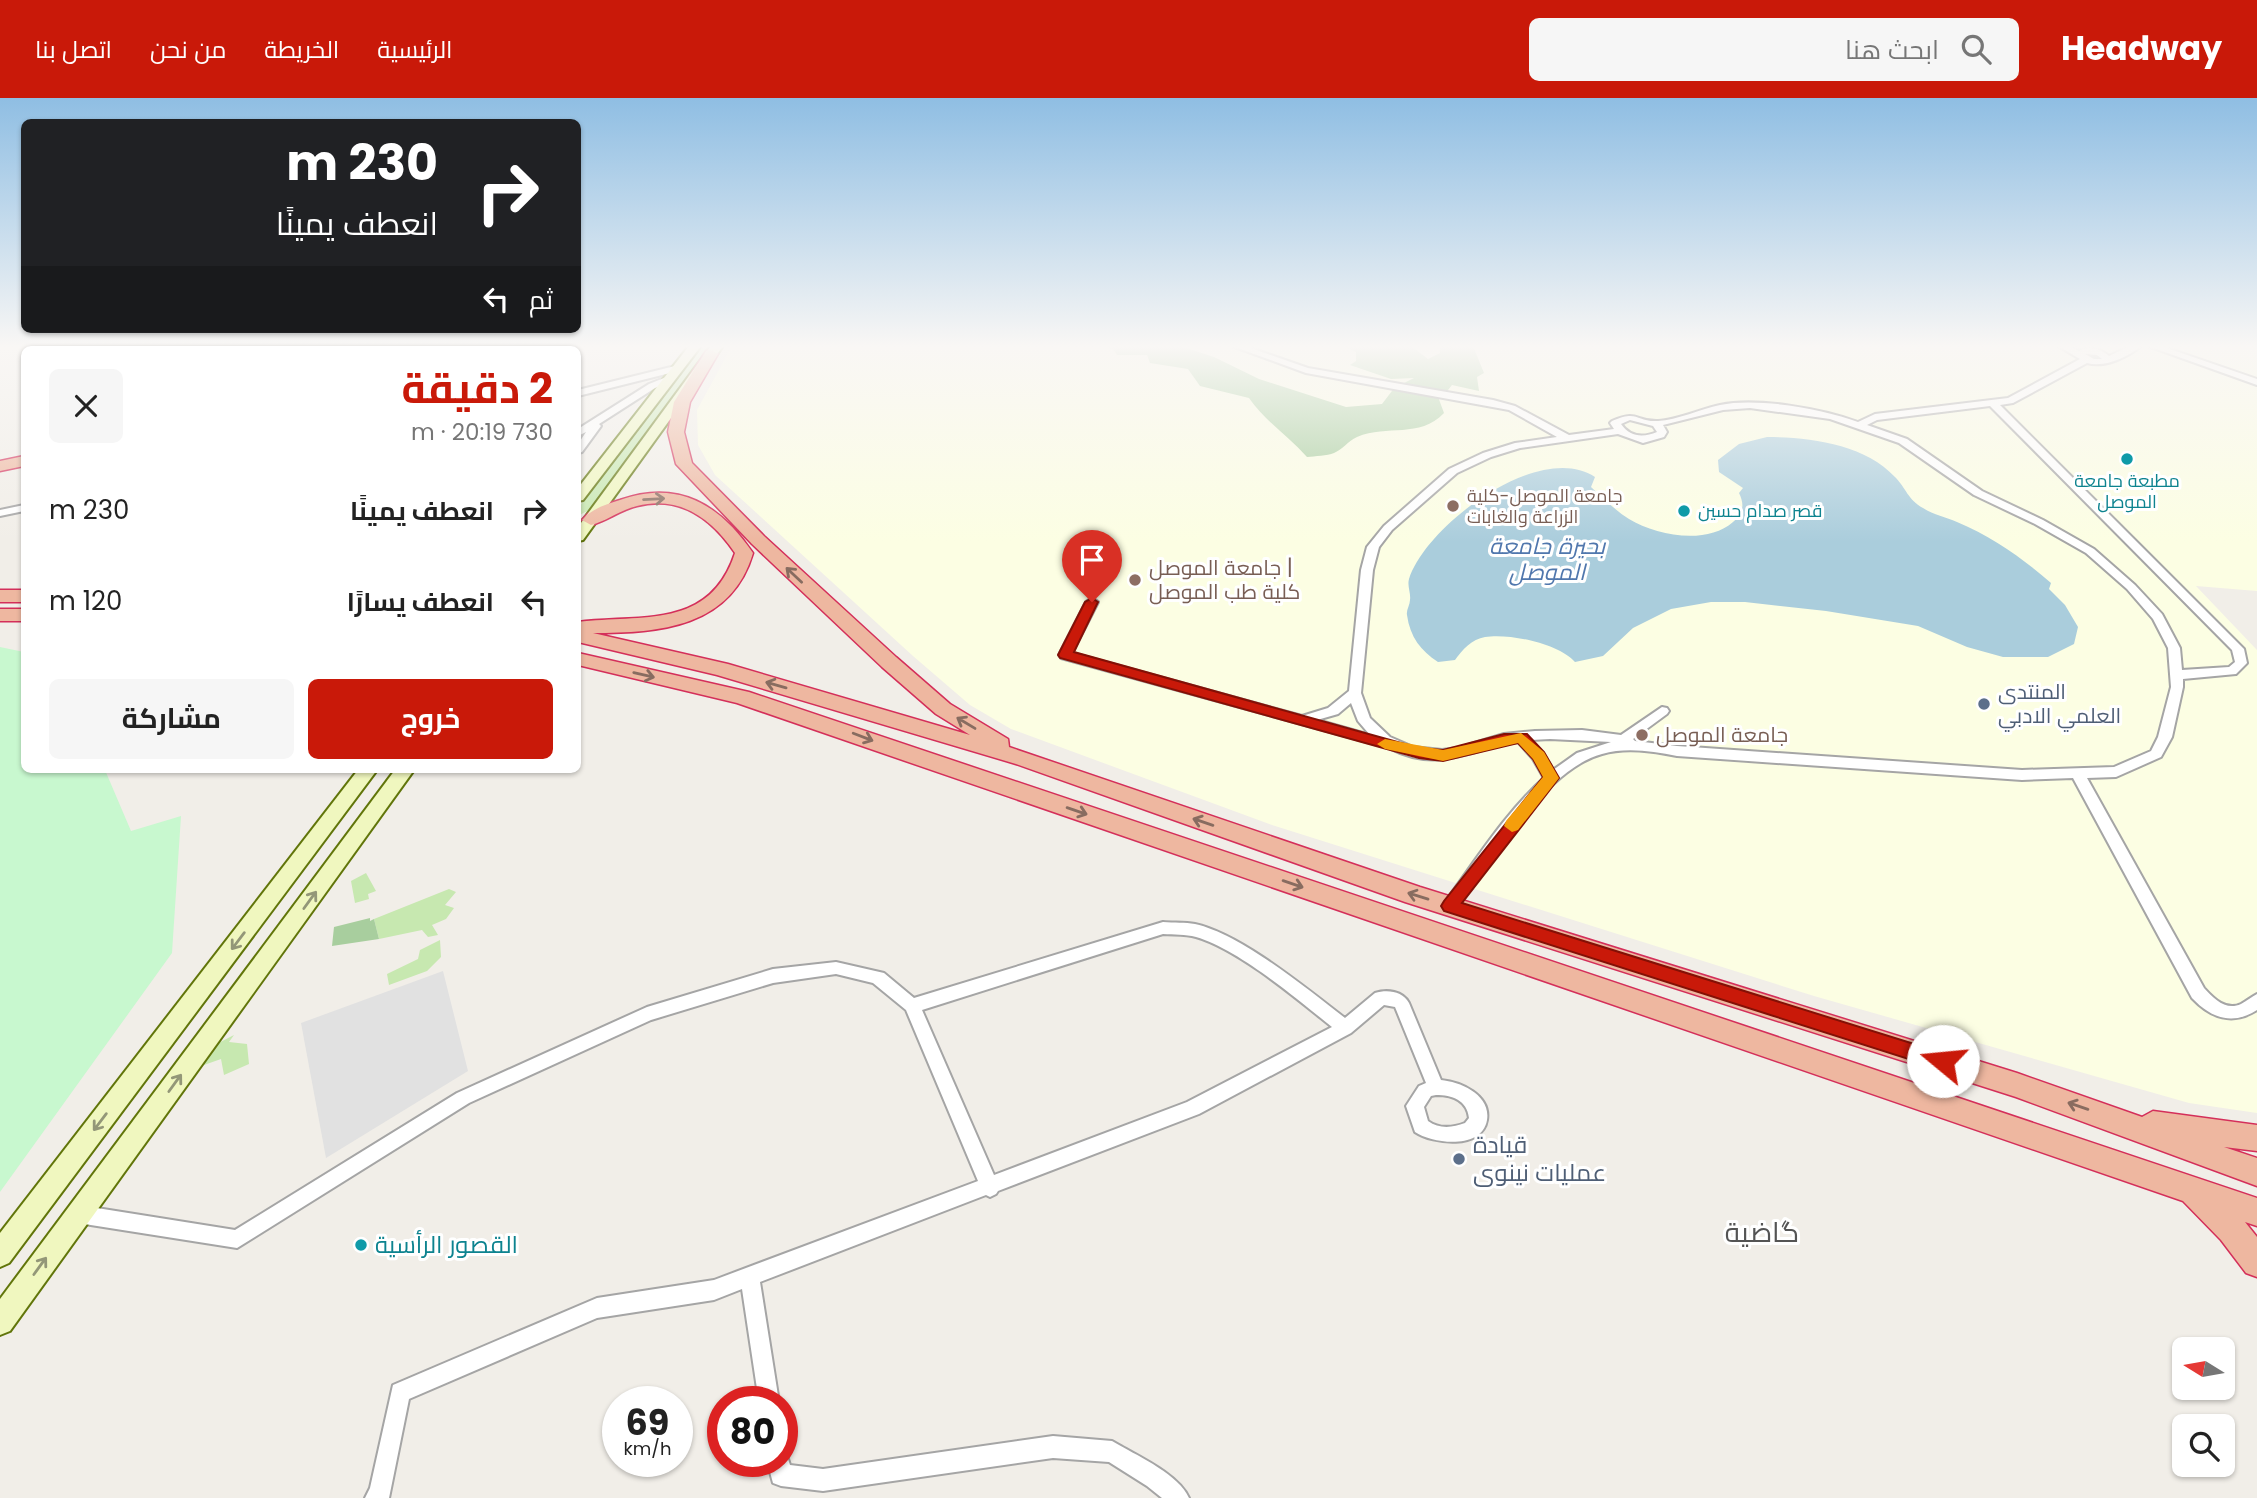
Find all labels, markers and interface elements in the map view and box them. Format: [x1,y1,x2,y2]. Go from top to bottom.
search box [1529,18,2019,81]
text: Headway [2061,25,2222,72]
icon: search [1957,30,1995,68]
text: ابحث هنا [1845,32,1939,68]
text: اتصل بنا [35,33,112,66]
text: من نحن [150,33,226,66]
text: الخريطة [264,33,339,66]
text: الرئيسية [377,33,453,66]
text: 230 m [286,129,438,197]
icon: right [462,147,553,238]
text: انعطف يمينًا [276,201,438,246]
icon: left [477,280,515,318]
text: ثم [529,282,553,318]
text: 2 دقيقة [401,359,553,418]
button: close [49,369,123,443]
text: 730 m · 20:19 [411,416,553,448]
marker: مطبعة جامعة الموصل [2119,451,2135,467]
place label: مطبعة جامعة الموصل [2074,468,2180,514]
place label: جامعة الموصل-كلية الزراعة والغابات [1467,483,1623,529]
text: 230 m [49,492,129,528]
icon: right [515,492,553,530]
one-way arrow [642,492,665,505]
text: انعطف يمينًا [350,493,494,529]
marker: جامعة الموصل-كلية الزراعة والغابات [1445,498,1461,514]
place label: قصر صدام حسين [1698,498,1823,523]
marker: قصر صدام حسين [1676,503,1692,519]
pin [1062,530,1122,602]
water label: بحيرة جامعة الموصل [1489,530,1607,588]
icon: arrive [1073,541,1111,579]
place label: جامعة الموصل | كلية طب الموصل [1149,553,1301,606]
one-way arrow [786,566,803,583]
marker: جامعة الموصل | كلية طب الموصل [1127,572,1143,588]
text: 120 m [49,583,122,619]
icon: left [515,583,553,621]
text: انعطف يسارًا [347,584,494,620]
one-way arrow [632,668,655,682]
place label: المنتدى العلمي الادبي [1998,677,2121,732]
one-way arrow [765,678,788,691]
button: مشاركة [49,679,294,759]
button: خروج [308,679,553,759]
marker: المنتدى العلمي الادبي [1976,696,1992,712]
one-way arrow [956,716,976,730]
place label: جامعة الموصل [1656,720,1788,749]
marker: جامعة الموصل [1634,727,1650,743]
one-way arrow [851,731,873,744]
one-way arrow [1066,806,1088,818]
one-way arrow [1192,815,1214,827]
one-way arrow [1281,879,1303,891]
one-way arrow [1407,889,1429,901]
one-way arrow [303,891,317,910]
one-way arrow [231,932,246,951]
position arrow [1906,1024,1980,1098]
one-way arrow [168,1074,182,1093]
one-way arrow [2067,1099,2089,1111]
one-way arrow [93,1113,108,1131]
place label: قيادة عمليات نينوى [1473,1128,1606,1189]
marker: قيادة عمليات نينوى [1451,1151,1467,1167]
district label: گاضية [1725,1213,1799,1252]
place label: القصور الرأسية [375,1228,518,1261]
marker: القصور الرأسية [353,1237,369,1253]
one-way arrow [33,1257,47,1276]
north arrow [2172,1337,2235,1400]
map controls [2172,1337,2235,1477]
speed limit sign: 80 [707,1386,798,1477]
text: 69 [626,1398,669,1447]
button: search [2172,1414,2235,1477]
text: km/h [624,1436,671,1461]

